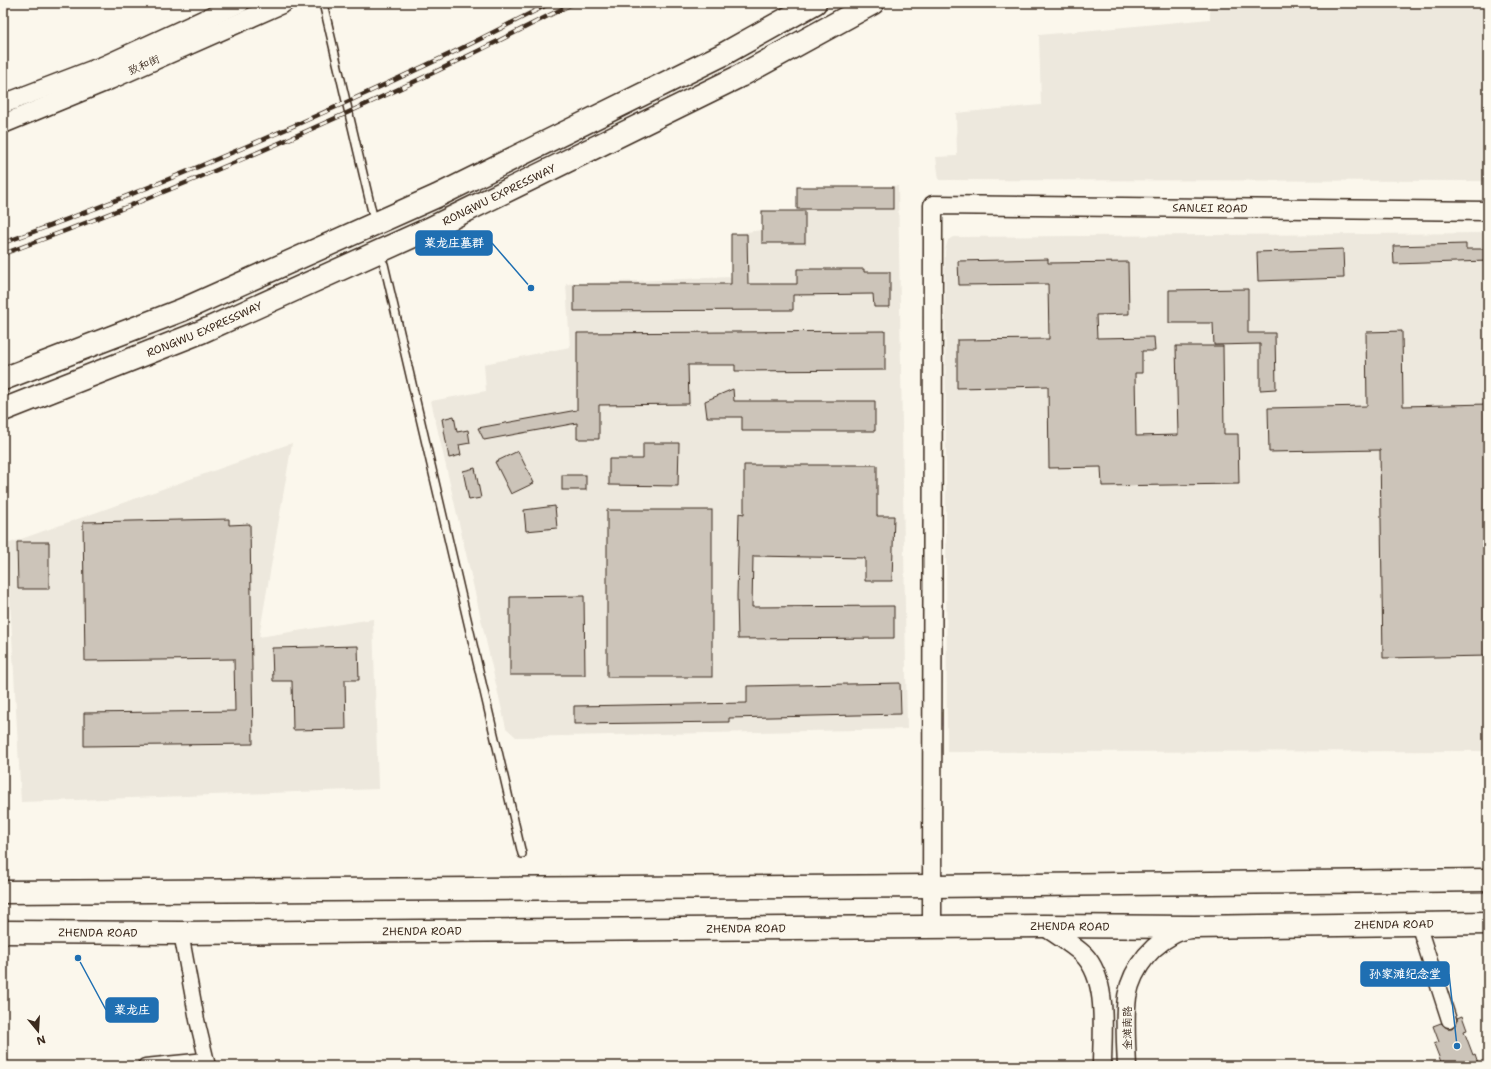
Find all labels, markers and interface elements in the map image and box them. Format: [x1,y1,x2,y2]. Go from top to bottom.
street label: 致和街 [126,51,163,79]
street label: RONGWU EXPRESSWAY [440,160,559,229]
street label: SANLEI ROAD [1172,200,1248,216]
callout: 莱龙庄墓群 [416,231,492,255]
text: 莱龙庄墓群 [424,235,484,251]
street label: RONGWU EXPRESSWAY [144,298,265,360]
street label: ZHENDA ROAD [1354,916,1434,932]
street label: ZHENDA ROAD [1030,918,1110,934]
street label: ZHENDA ROAD [706,921,786,936]
street label: ZHENDA ROAD [382,923,462,939]
street label: ZHENDA ROAD [58,925,138,940]
callout: 孙家滩纪念堂 [1361,962,1449,986]
text: 孙家滩纪念堂 [1369,966,1441,982]
callout: 莱龙庄 [106,998,158,1022]
text: 莱龙庄 [114,1002,150,1018]
street label: 金滩南路 [1120,1006,1135,1050]
north arrow [18,1011,58,1051]
text: N [34,1032,47,1049]

